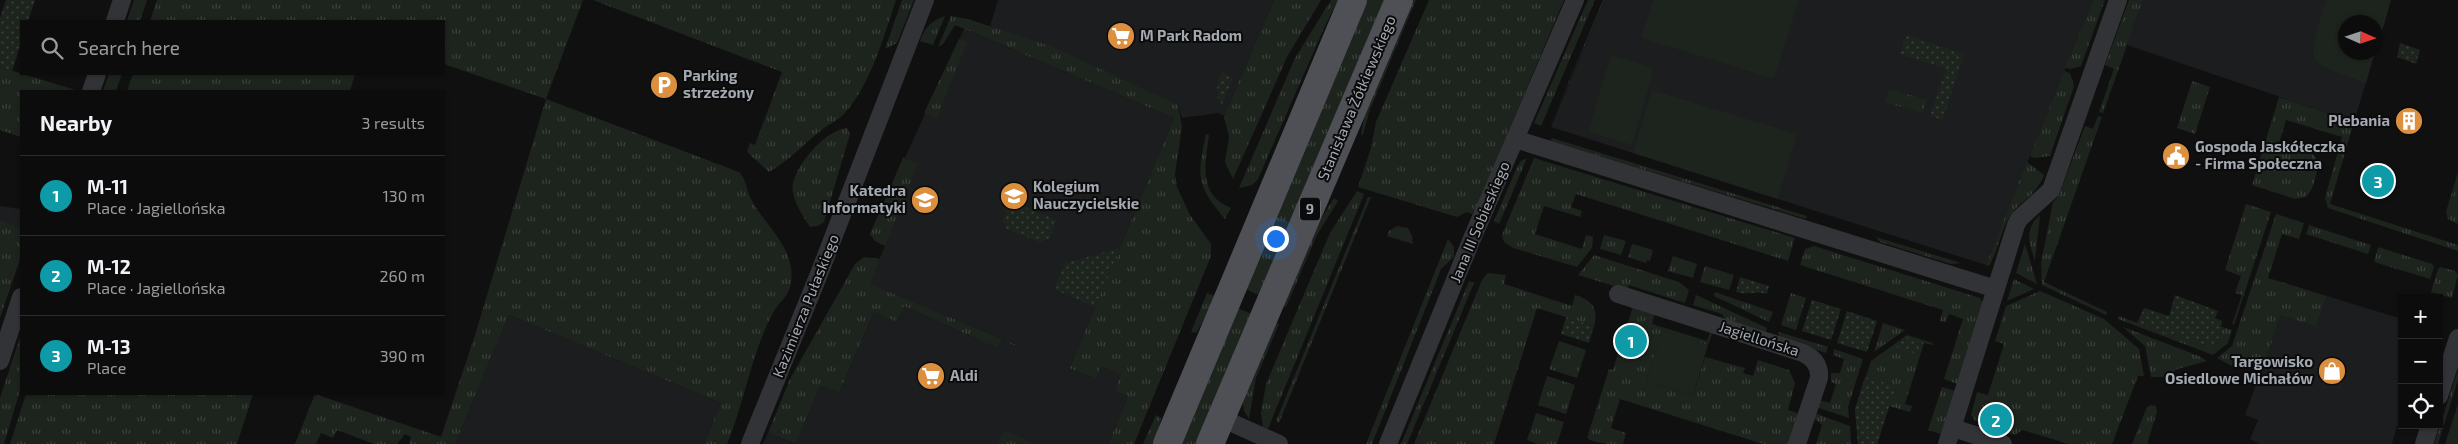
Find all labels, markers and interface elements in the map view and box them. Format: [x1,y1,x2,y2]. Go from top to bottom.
street label: Stanisława Żółkiewskiego [1313,13,1399,183]
north arrow [2338,15,2383,60]
search box [20,20,445,75]
supermarket icon: M Park Radom [1106,21,1136,51]
place label: M Park Radom [1140,26,1242,44]
icon: search [38,34,66,62]
text: Search here [78,36,180,59]
place label: Parking strzeżony [683,66,755,102]
parking icon: Parking strzeżony [649,70,679,100]
building icon: Plebania [2394,106,2424,136]
text: Nearby [40,110,112,135]
place label: Plebania [2328,111,2390,129]
text: 3 results [362,113,425,132]
place label: Gospoda Jaskółeczka - Firma Społeczna [2195,137,2345,172]
public building icon: Gospoda Jaskółeczka - Firma Społeczna [2161,141,2191,171]
street label: Jana III Sobieskiego [1445,158,1513,285]
pin: 3 [2362,162,2394,200]
text: M-11 [87,175,128,198]
place label: Kolegium Nauczycielskie [1033,177,1139,213]
place label: Katedra Informatyki [822,181,906,217]
school or university icon: Kolegium Nauczycielskie [999,181,1029,211]
school or university icon: Katedra Informatyki [910,185,940,215]
text: 1 [53,186,59,205]
text: 130 m [383,186,425,205]
text: Place · Jagiellońska [87,198,226,217]
road number: 9 [1300,198,1320,220]
your location [1263,226,1289,252]
street label: Kazimierza Pułaskiego [768,231,842,380]
text: M-12 [87,255,131,278]
text: 2 [51,266,61,285]
text: 260 m [380,266,425,285]
text: Place · Jagiellońska [87,278,226,297]
map controls [2398,294,2443,429]
button: + [2398,294,2443,339]
street label: Jagiellońska [1717,317,1802,359]
pin: 1 [1615,322,1647,360]
text: M-13 [87,335,131,358]
button: − [2398,339,2443,384]
text: 3 [51,346,61,365]
text: 390 m [380,346,425,365]
place label: Targowisko Osiedlowe Michałów [2165,352,2313,387]
shop icon: Targowisko Osiedlowe Michałów [2317,356,2347,386]
text: Place [87,358,126,377]
supermarket icon: Aldi [916,361,946,391]
place label: Aldi [950,366,978,384]
button: locate [2398,384,2443,429]
pin: 2 [1980,401,2012,439]

